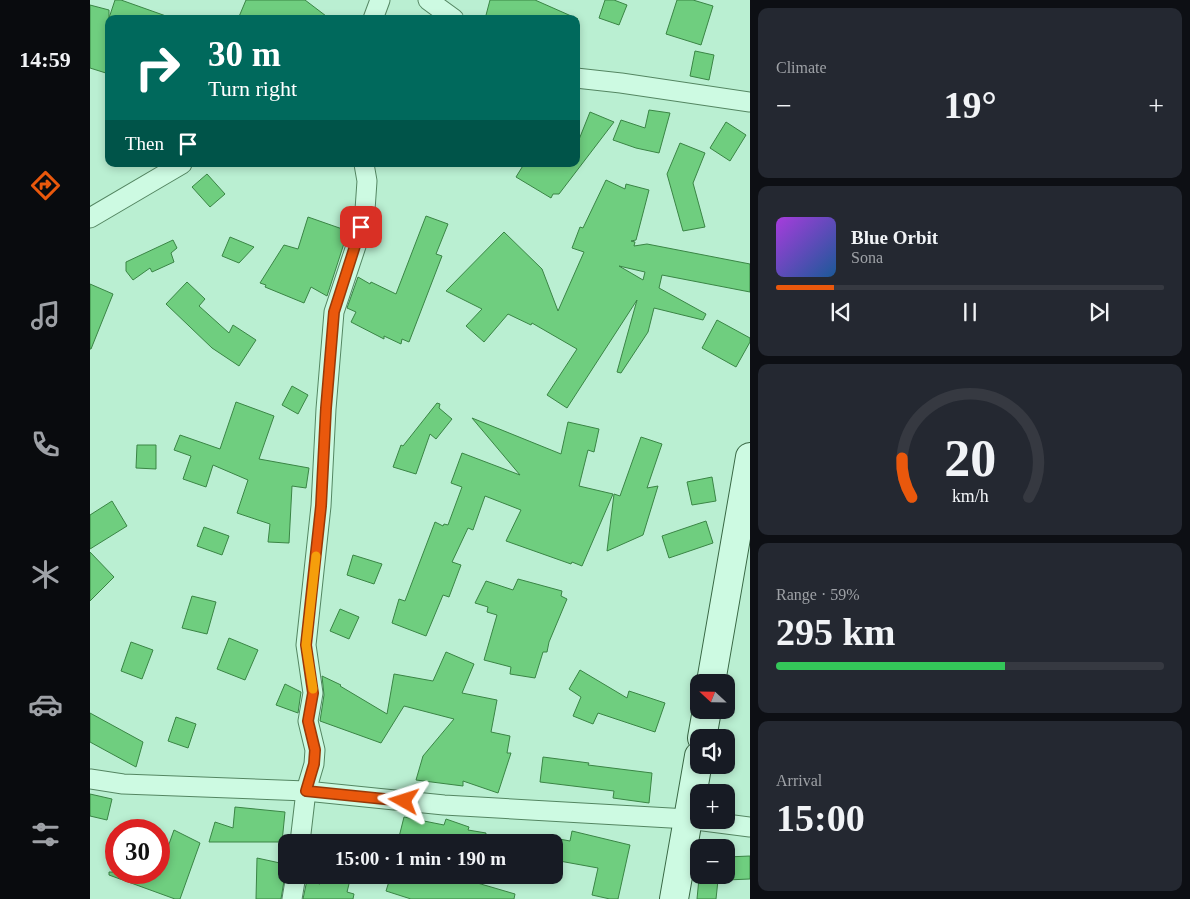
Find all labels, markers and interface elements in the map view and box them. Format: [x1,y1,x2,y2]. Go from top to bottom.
icon: right [125,35,190,100]
text: 30 m [208,35,281,74]
text: 14:59 [19,47,71,72]
text: Climate [776,59,827,76]
text: Turn right [208,76,297,101]
text: 19° [943,84,997,126]
text: − [776,90,792,121]
text: + [1148,90,1164,121]
icon: arrive [174,130,202,158]
text: Then [125,133,164,154]
icon: directions [28,168,63,203]
pin [340,206,382,248]
icon: arrive [347,213,375,241]
text: Blue Orbit [851,227,938,248]
text: Sona [851,249,883,266]
icon: music [28,298,63,333]
icon: previous [827,298,855,326]
icon: pause [956,298,984,326]
icon: next [1085,298,1113,326]
icon: phone [28,427,63,462]
text: 20 [944,430,996,487]
text: km/h [952,486,988,506]
icon: climate [28,557,63,592]
text: Range · 59% [776,586,860,603]
text: 295 km [776,611,895,653]
north arrow [690,674,735,719]
map controls [690,674,735,884]
icon: car [28,687,63,722]
button: sound [690,729,735,774]
text: Arrival [776,772,822,789]
position arrow [377,774,429,826]
button: + [690,784,735,829]
text: 15:00 [776,797,865,839]
icon: filters [28,817,63,852]
speed limit sign: 30 [105,819,170,884]
button: − [690,839,735,884]
text: 15:00 · 1 min · 190 m [335,848,506,869]

